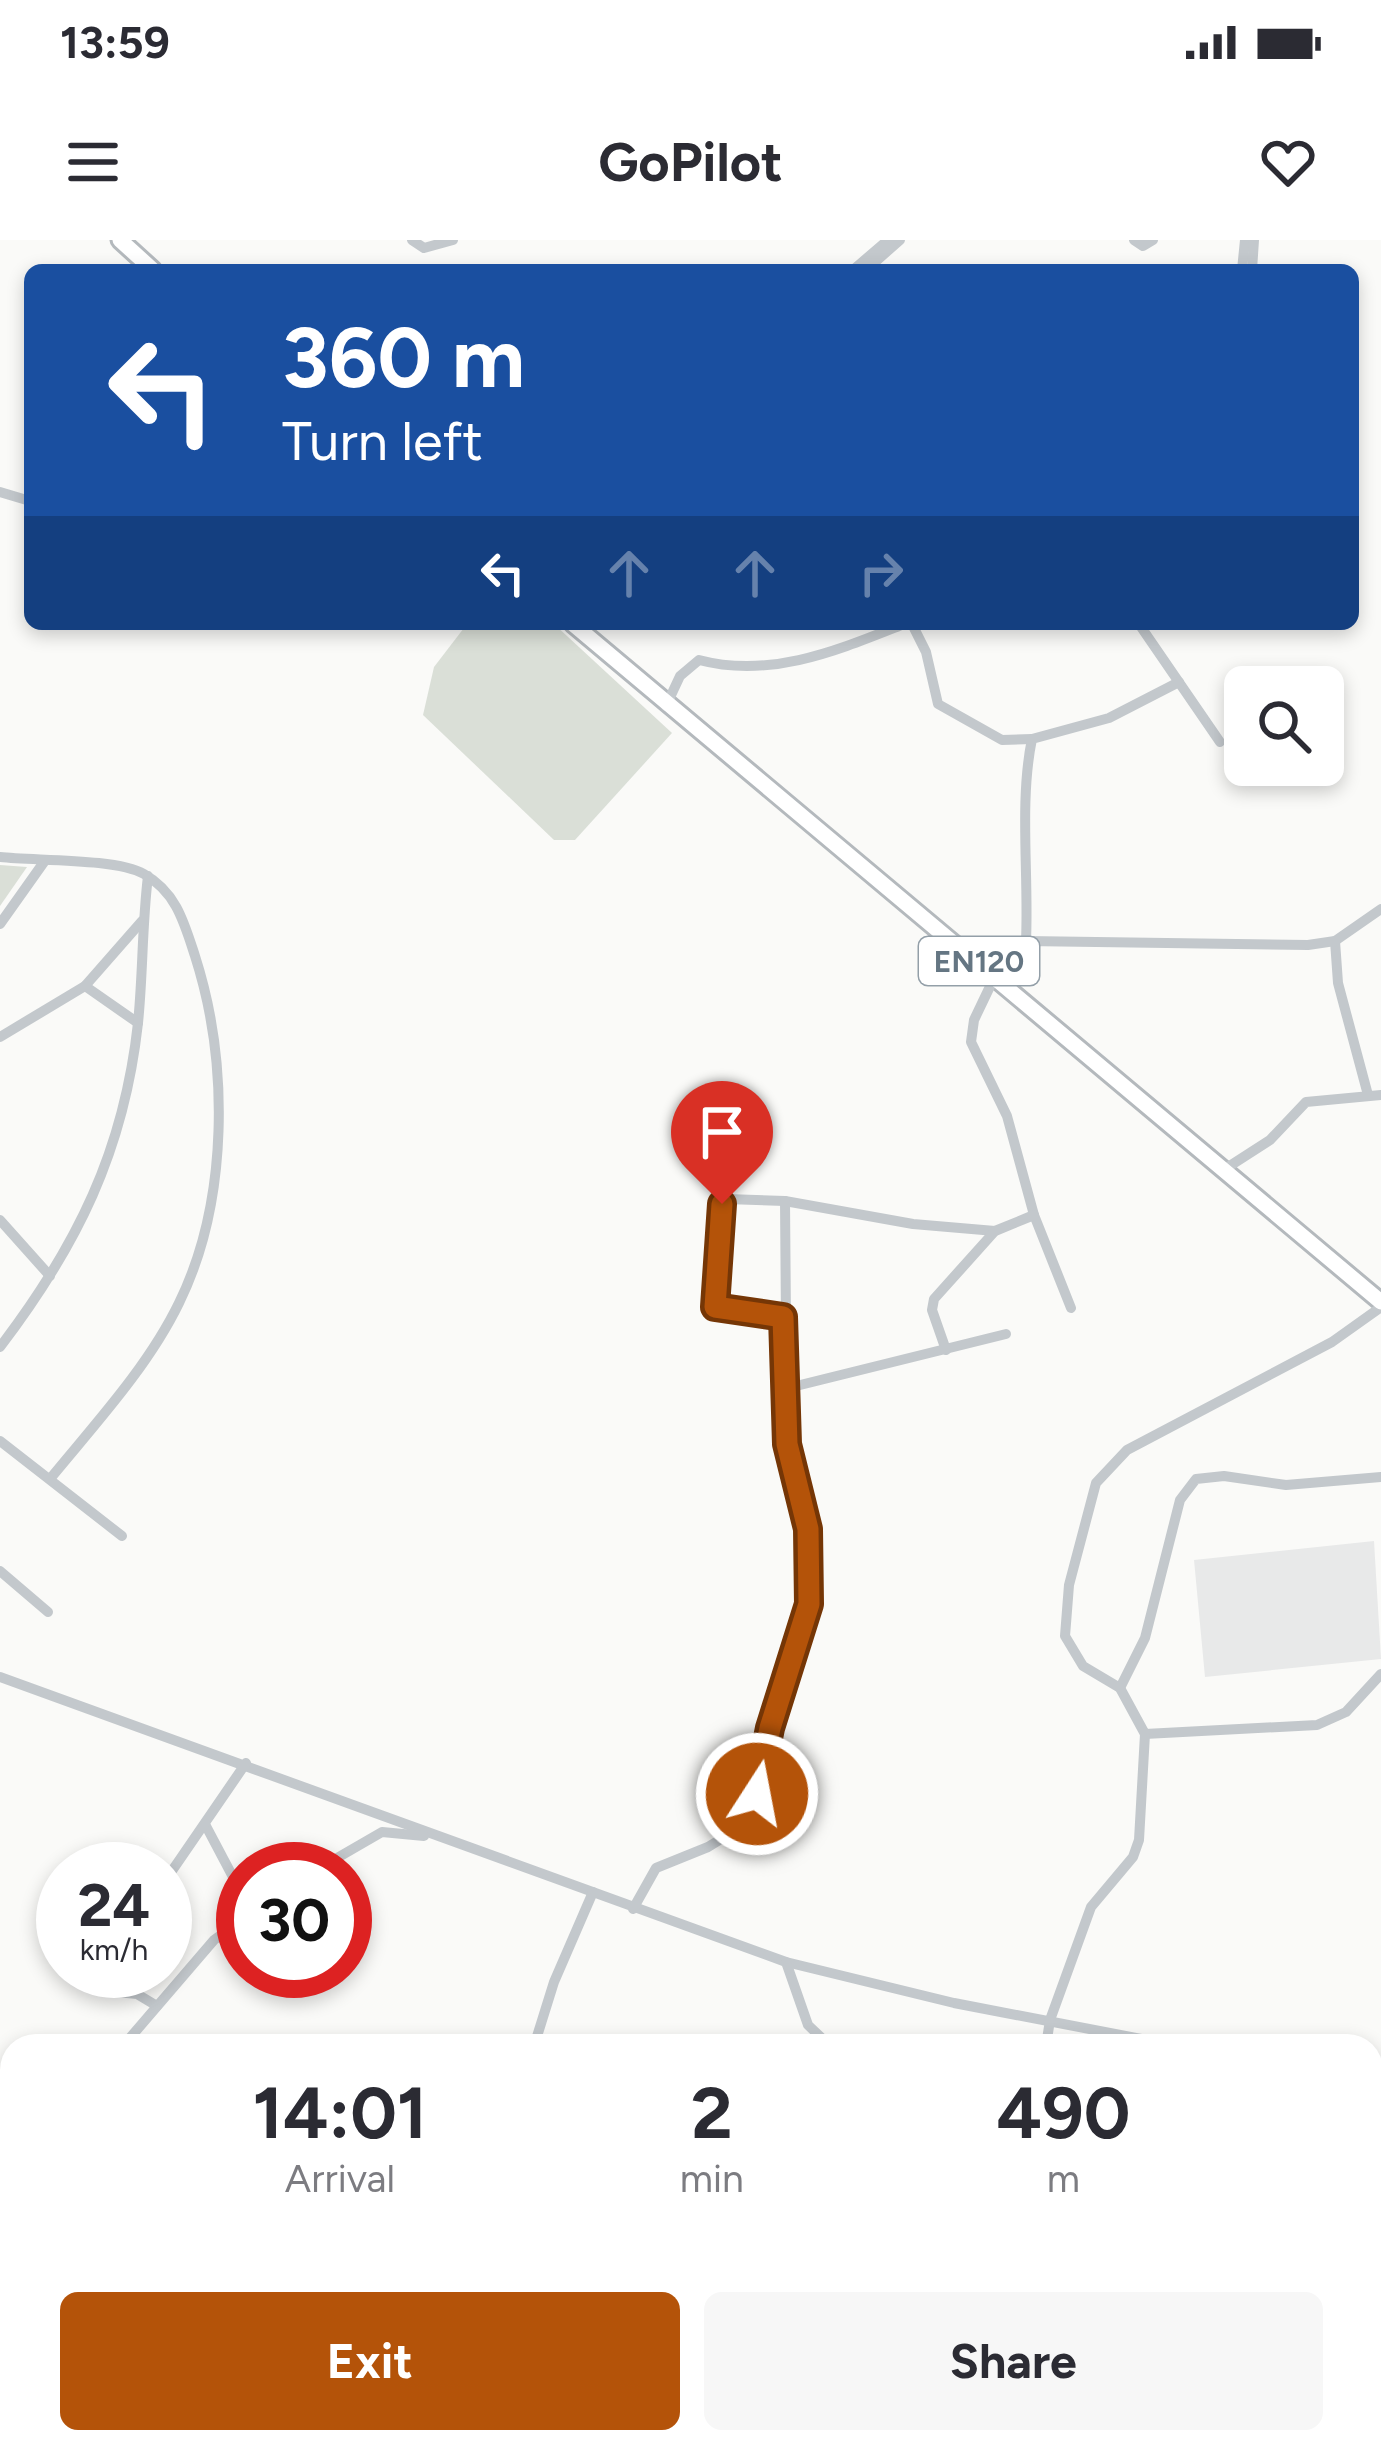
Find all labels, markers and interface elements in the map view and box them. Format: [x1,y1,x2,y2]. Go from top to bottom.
text: 13:59 [60,15,170,69]
icon: menu [60,129,126,195]
icon: heart [1255,129,1321,195]
text: GoPilot [598,130,783,195]
text: 360 m [282,307,525,408]
icon: left [84,312,240,468]
text: Turn left [282,409,483,474]
icon: left [470,540,536,606]
icon: ahead [596,540,662,606]
icon: ahead [722,540,788,606]
icon: right [848,540,914,606]
map controls [1224,666,1344,786]
button: search [1224,666,1344,786]
road number: EN120 [919,937,1039,985]
pin [671,1081,773,1204]
icon: arrive [689,1099,755,1165]
position arrow [694,1731,820,1857]
speed limit sign: 30 [216,1842,372,1998]
text: 24 [78,1869,150,1941]
text: km/h [80,1931,148,1968]
text: 14:01 [253,2070,427,2156]
text: 2 [691,2070,733,2156]
text: 490 [996,2070,1130,2156]
text: Arrival [285,2155,395,2202]
text: min [680,2155,744,2202]
text: m [1047,2155,1080,2202]
button: Exit [60,2292,680,2430]
button: Share [704,2292,1323,2430]

